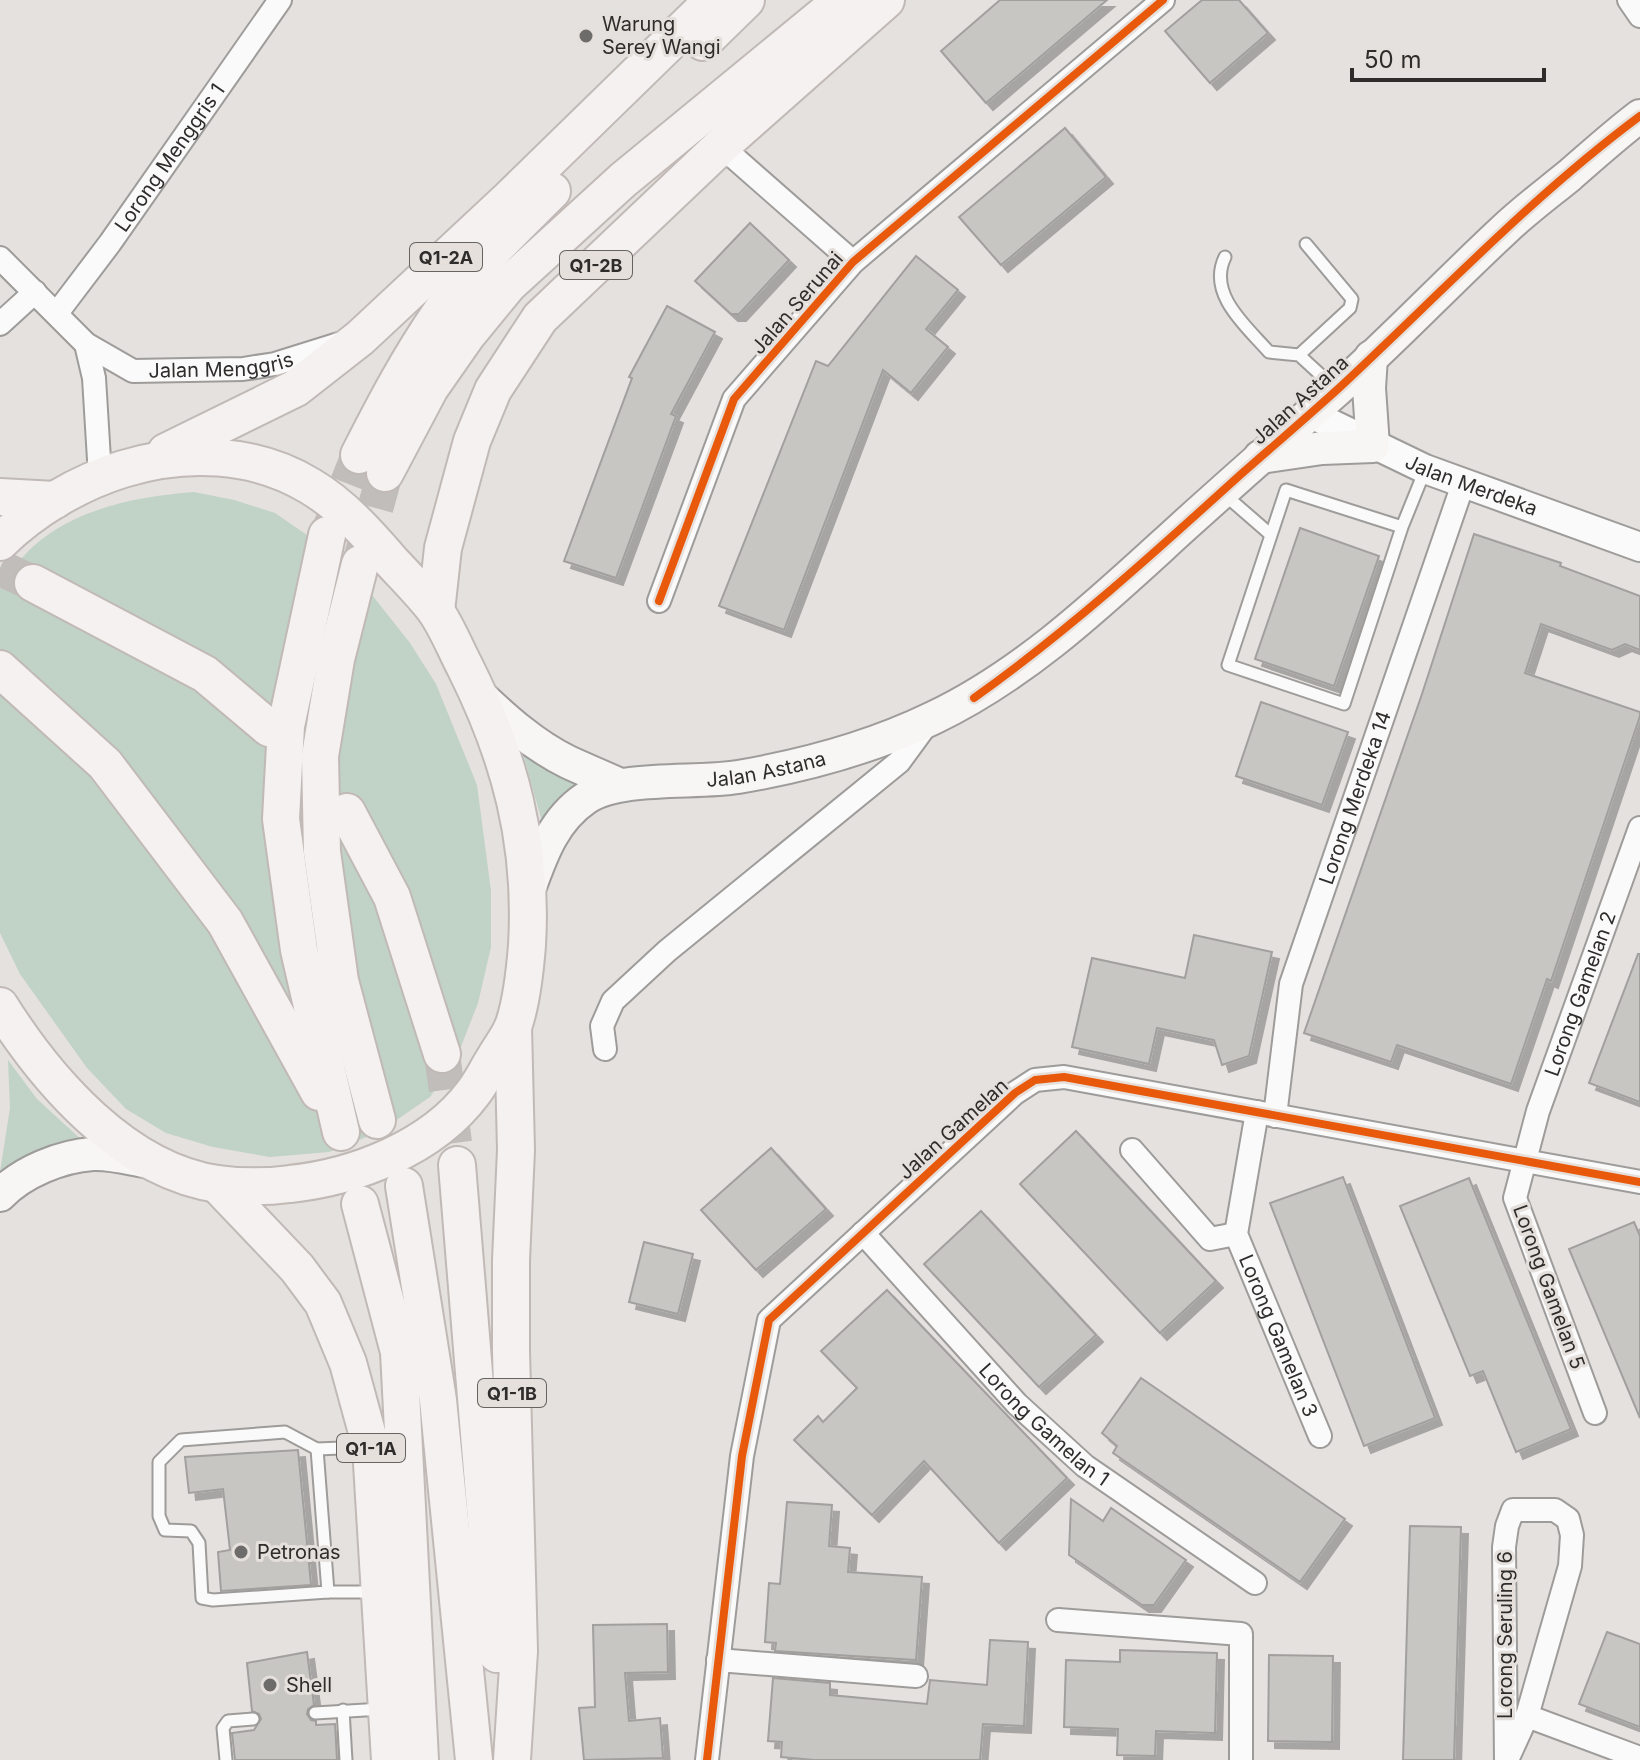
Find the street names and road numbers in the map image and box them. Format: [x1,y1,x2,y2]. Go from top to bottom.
street label: Lorong Menggris 1 [110,79,230,236]
road number: Q1-2A [410,243,482,271]
street label: Jalan Serunai [746,247,848,359]
road number: Q1-2B [560,251,632,279]
street label: Jalan Menggris [148,347,296,383]
street label: Jalan Astana [1247,350,1353,450]
street label: Jalan Merdeka [1401,449,1541,521]
street label: Lorong Merdeka 14 [1314,708,1396,888]
street label: Jalan Astana [706,746,828,792]
street label: Lorong Gamelan 2 [1540,908,1621,1079]
street label: Jalan Gamelan [893,1073,1013,1185]
street label: Lorong Gamelan 5 [1508,1202,1590,1372]
street label: Lorong Gamelan 3 [1234,1251,1323,1420]
street label: Lorong Gamelan 1 [974,1358,1114,1491]
road number: Q1-1B [478,1379,546,1407]
road number: Q1-1A [337,1434,405,1462]
street label: Lorong Seruling 6 [1493,1551,1517,1719]

